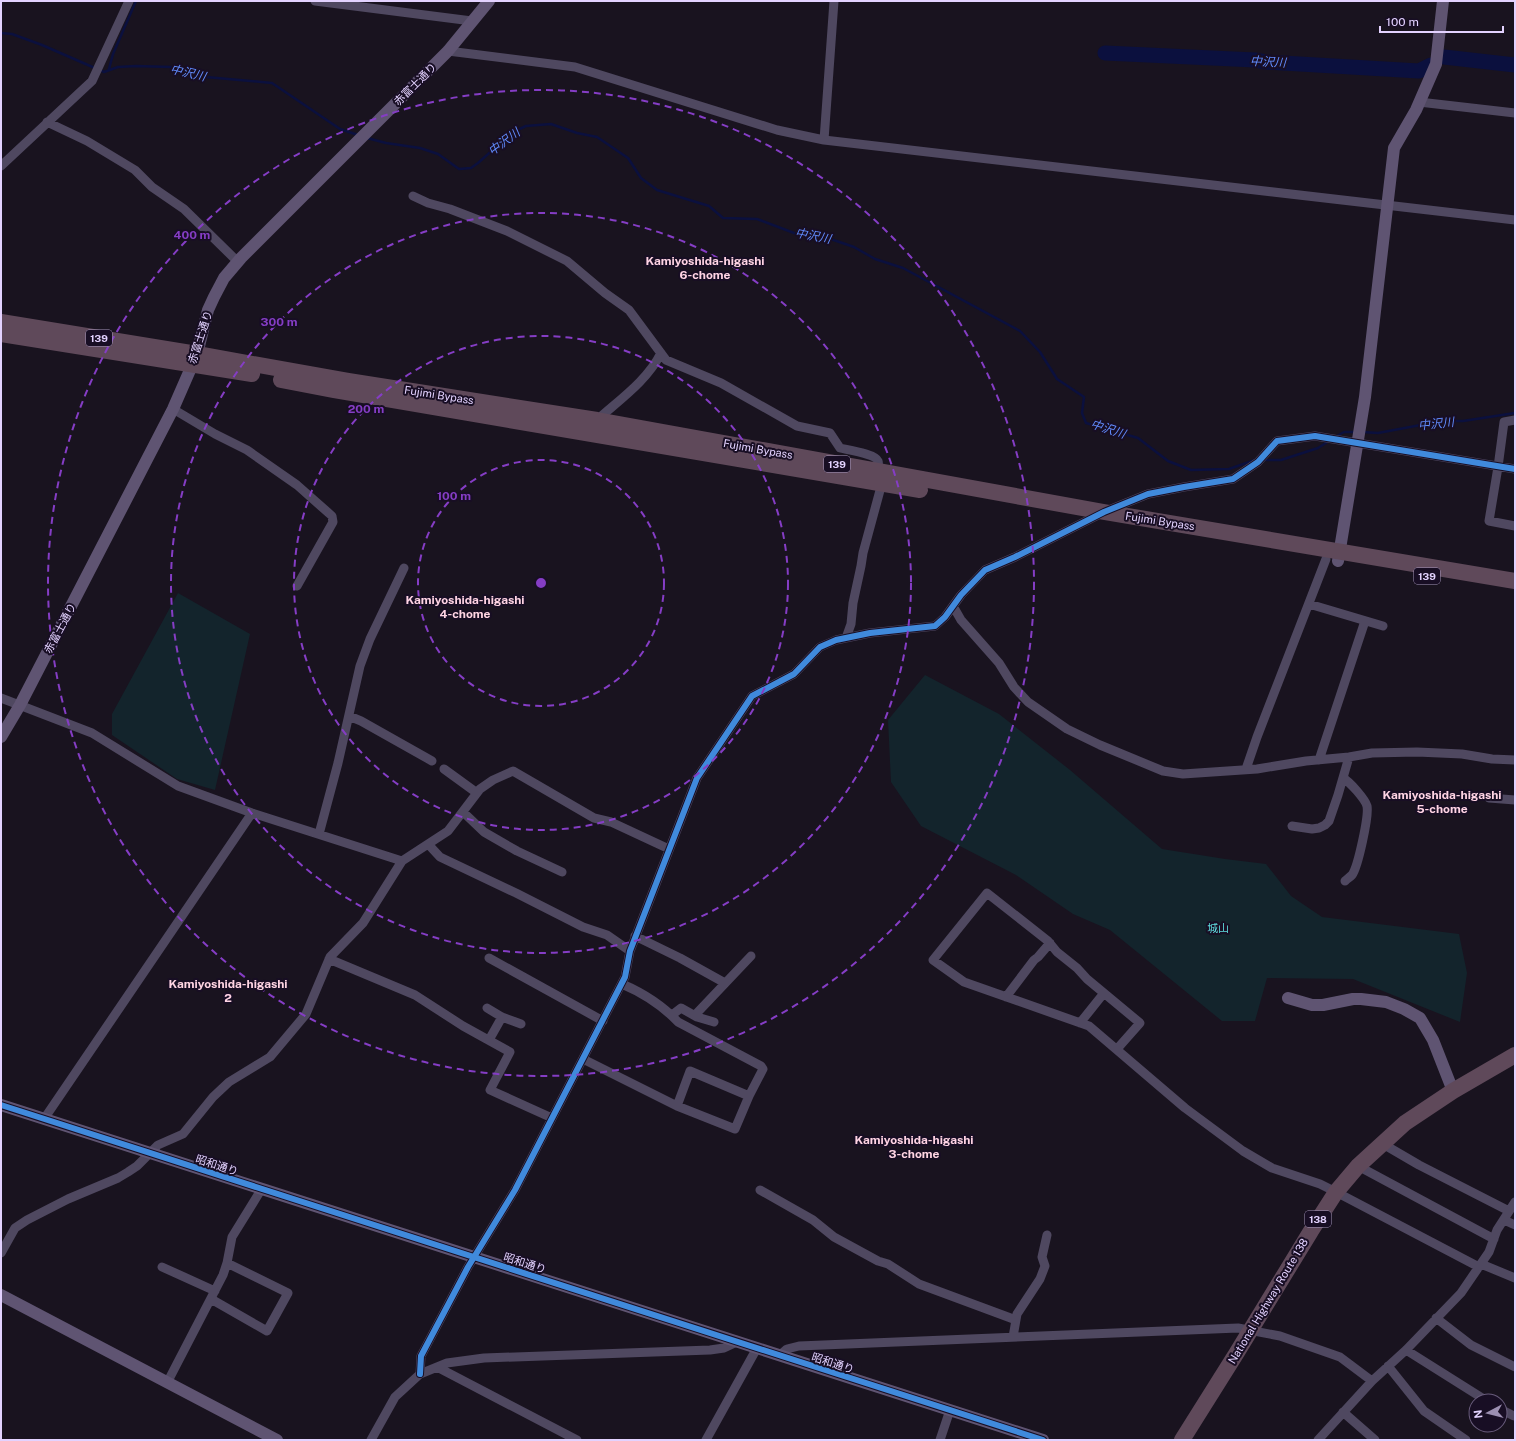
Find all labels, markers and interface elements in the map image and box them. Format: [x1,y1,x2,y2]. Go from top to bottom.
scale bar [1380,8,1503,34]
text: 100 m [1386,15,1419,29]
water label: 中沢川 [1250,54,1288,70]
street label: 赤富士通り [391,60,439,108]
water label: 中沢川 [169,62,209,84]
water label: 中沢川 [485,124,524,158]
water label: 中沢川 [794,226,834,247]
text: 400 m [174,228,211,242]
district label: Kamiyoshida-higashi 6-chome [645,254,765,282]
street label: 赤富士通り [186,309,214,365]
text: 300 m [261,315,298,329]
road number: 139 [86,330,112,346]
street label: Fujimi Bypass [403,384,475,406]
text: 200 m [348,402,384,416]
water label: 中沢川 [1417,415,1457,433]
water label: 中沢川 [1089,417,1129,442]
street label: Fujimi Bypass [722,437,794,461]
road number: 139 [824,456,850,472]
text: 100 m [437,489,471,503]
street label: Fujimi Bypass [1124,510,1196,532]
road number: 139 [1414,568,1440,584]
centre of rings [534,576,548,590]
district label: Kamiyoshida-higashi 4-chome [405,593,525,621]
street label: 赤富士通り [42,601,78,655]
district label: Kamiyoshida-higashi 5-chome [1382,788,1502,816]
park label: 城山 [1207,922,1229,934]
district label: Kamiyoshida-higashi 2 [168,977,288,1005]
district label: Kamiyoshida-higashi 3-chome [854,1133,974,1161]
street label: 昭和通り [194,1152,240,1178]
road number: 138 [1305,1211,1331,1227]
street label: National Highway Route 138 [1226,1236,1310,1366]
street label: 昭和通り [502,1250,548,1276]
street label: 昭和通り [810,1350,856,1376]
north arrow [1468,1393,1508,1433]
text: N [1472,1409,1485,1419]

